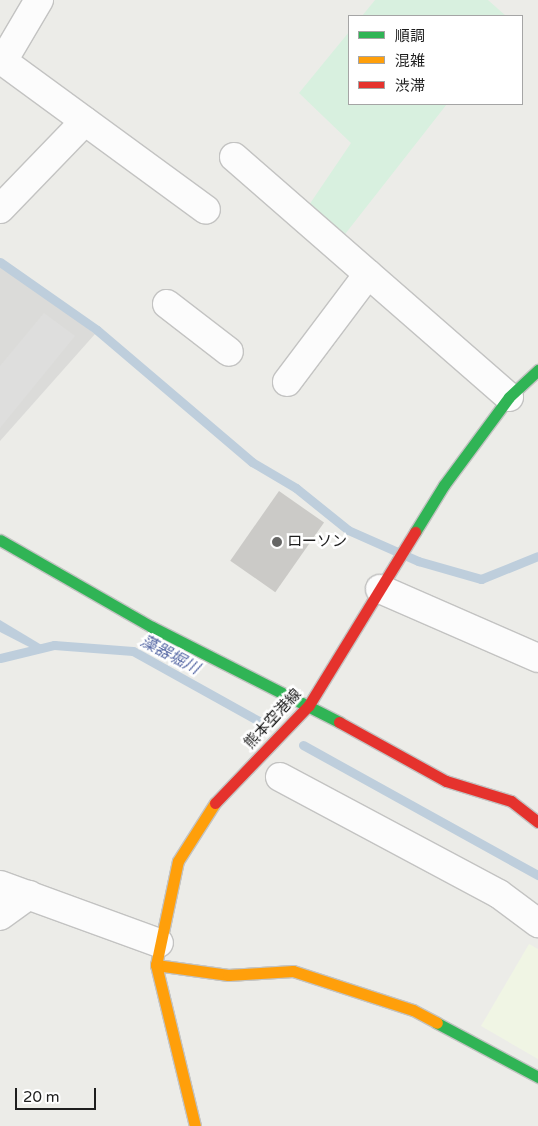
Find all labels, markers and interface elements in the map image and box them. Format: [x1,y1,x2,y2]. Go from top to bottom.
legend [348,15,523,105]
text: 順調 [395,27,425,45]
text: 混雑 [395,52,425,70]
text: 渋滞 [395,77,425,95]
place label: ローソン [287,533,347,551]
marker: ローソン [271,536,283,548]
water label: 藻器堀川 [137,632,203,678]
street label: 熊本空港線 [241,685,305,753]
scale bar [18,1078,99,1110]
text: 20 m [23,1088,60,1106]

